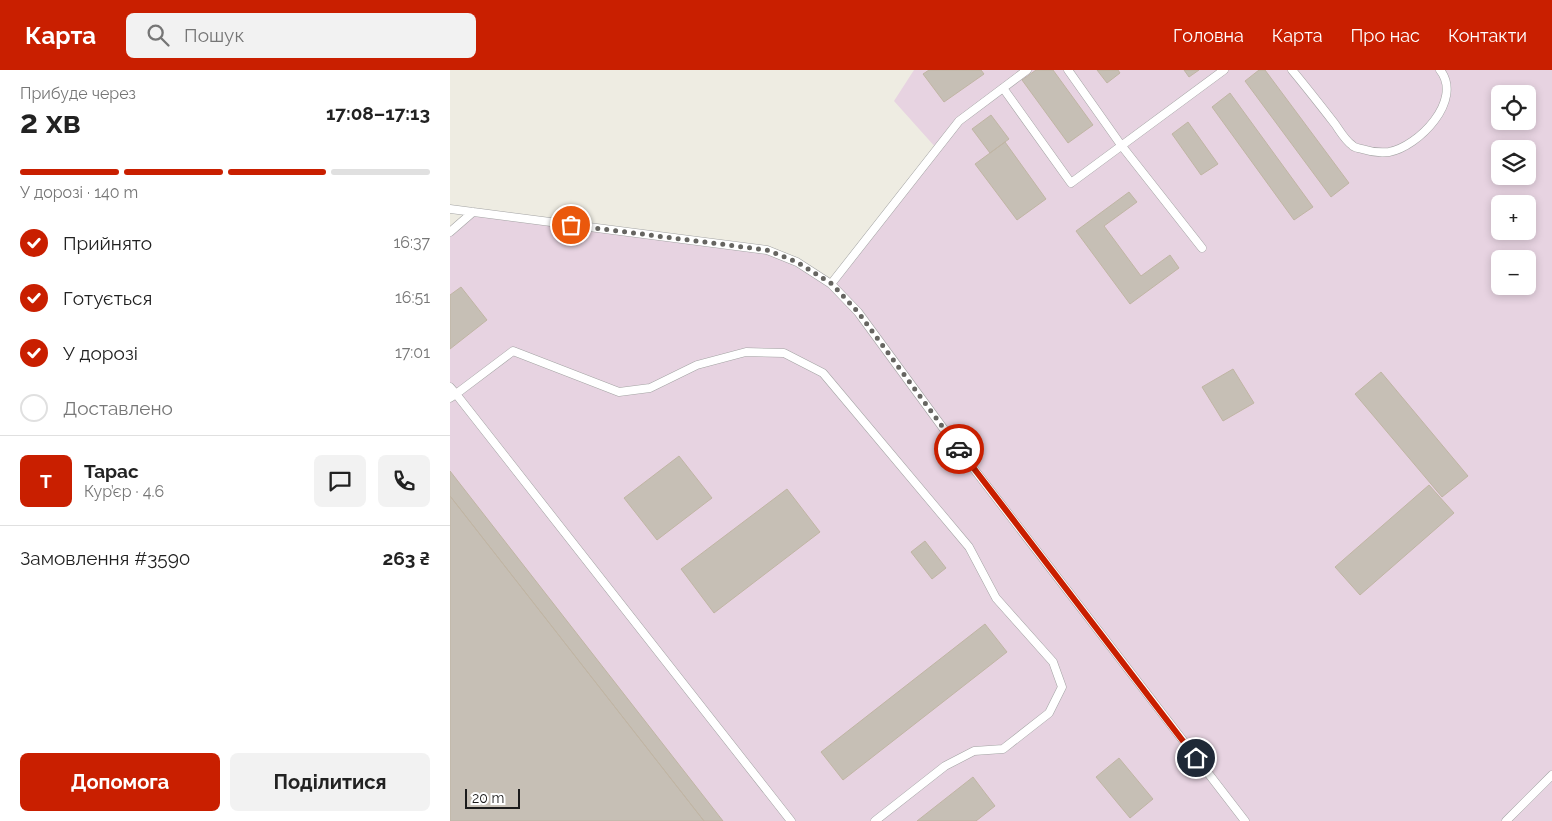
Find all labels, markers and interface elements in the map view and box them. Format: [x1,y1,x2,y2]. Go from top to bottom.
search box [126,13,476,58]
text: Карта [25,21,96,50]
icon: search [144,21,172,49]
text: Пошук [184,24,244,46]
text: Головна [1173,25,1244,46]
text: Карта [1272,25,1323,46]
text: Про нас [1351,25,1420,46]
text: Контакти [1448,25,1527,46]
text: Прибуде через [20,84,136,103]
map controls [1491,85,1536,295]
button: locate [1491,85,1536,130]
text: 17:08–17:13 [326,102,430,124]
text: 2 хв [20,103,81,140]
button: layers [1491,140,1536,185]
text: У дорозі · 140 m [20,183,138,202]
button: + [1491,195,1536,240]
pin [550,204,592,246]
icon: bag [557,211,585,239]
icon: check [20,229,48,257]
text: Прийнято [63,232,152,254]
text: 16:37 [393,233,430,252]
button: − [1491,250,1536,295]
icon: check [20,284,48,312]
text: Готується [63,287,152,309]
text: 16:51 [395,288,430,307]
icon: check [20,339,48,367]
text: У дорозі [63,342,138,364]
text: 17:01 [395,343,430,362]
text: Доставлено [63,397,173,419]
courier [934,424,984,474]
icon: car [945,435,973,463]
button: chat [314,455,366,507]
button: phone [378,455,430,507]
text: Тарас [84,460,139,482]
text: Т [40,470,52,492]
text: Кур’єр · 4.6 [84,482,164,501]
text: Замовлення #3590 [20,547,191,569]
text: 263 ₴ [383,547,430,569]
pin [1175,737,1217,779]
icon: home [1182,744,1210,772]
button: Допомога [20,753,220,811]
button: Поділитися [230,753,430,811]
scale bar [465,786,520,809]
text: 20 m [472,790,504,806]

